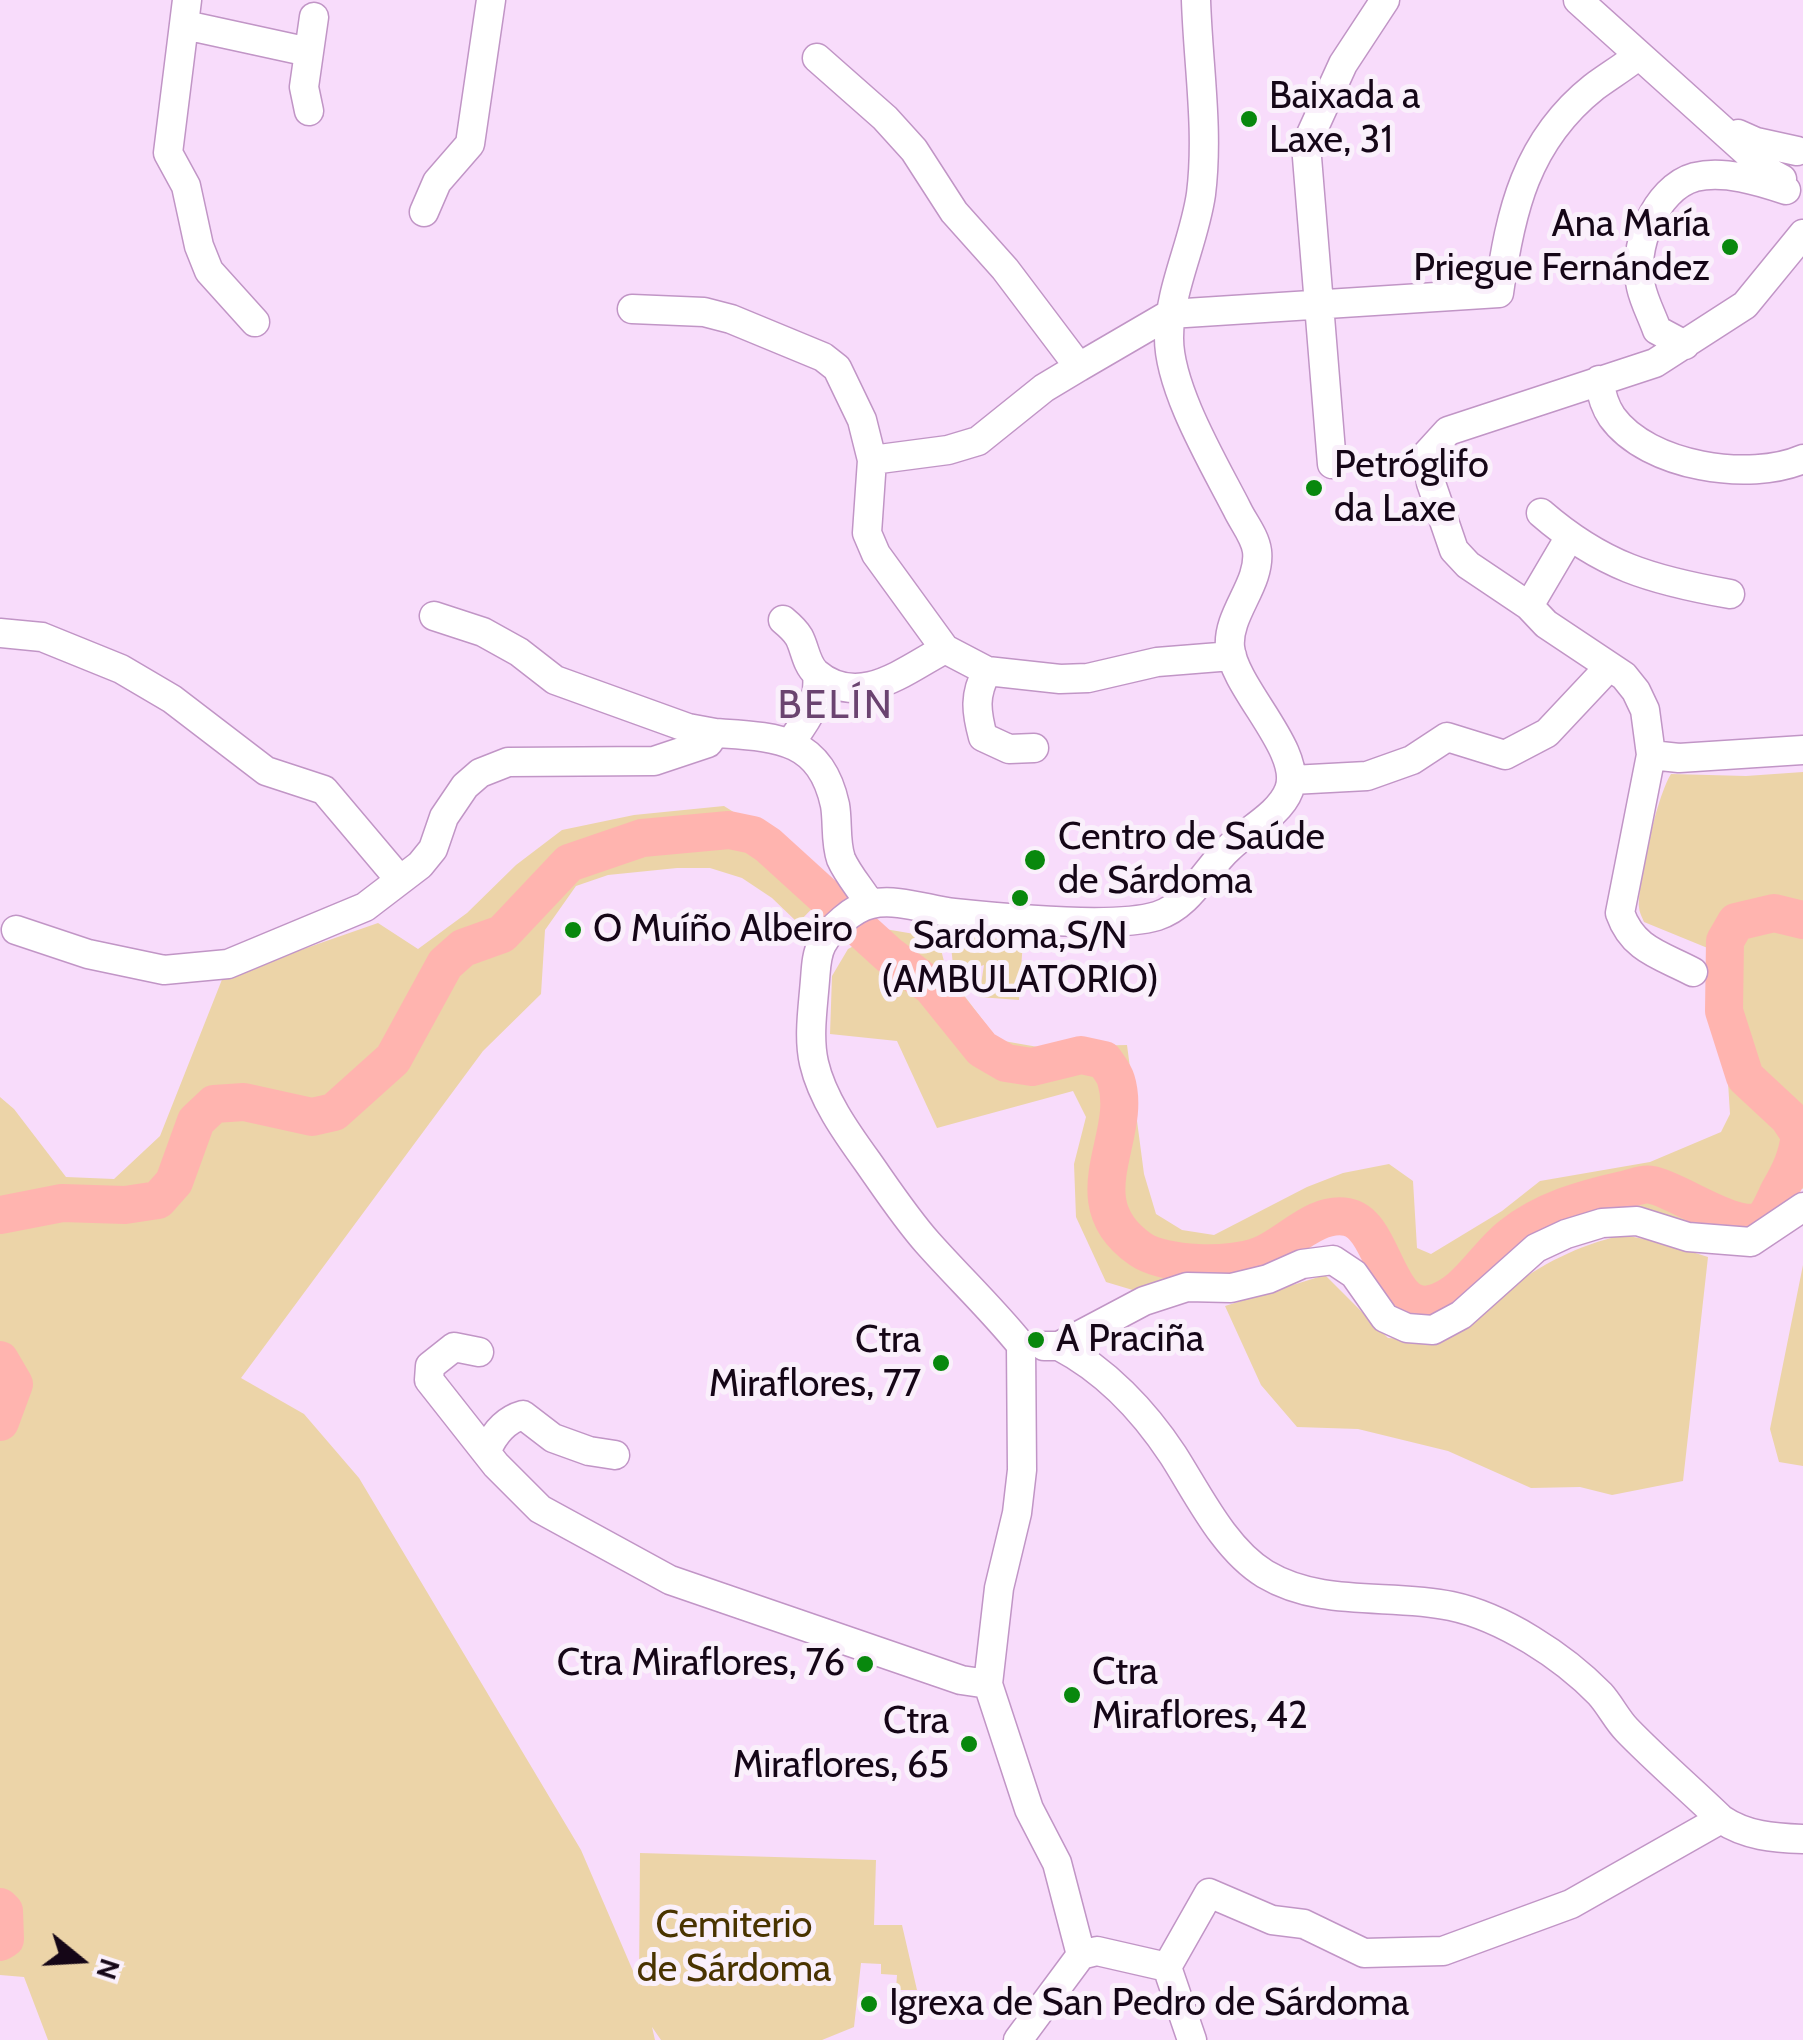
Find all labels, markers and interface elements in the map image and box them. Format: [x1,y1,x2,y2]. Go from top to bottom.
place label: Baixada a Laxe, 31 [1269,74,1420,163]
marker: Baixada a Laxe, 31 [1238,108,1260,130]
place label: Ana María Priegue Fernández [1413,202,1710,292]
marker: Ana María Priegue Fernández [1719,236,1741,258]
place label: Petróglifo da Laxe [1334,443,1489,532]
marker: Petróglifo da Laxe [1303,477,1325,499]
district label: BELÍN [778,682,894,730]
place label: Centro de Saúde de Sárdoma [1058,815,1325,904]
marker: Centro de Saúde de Sárdoma [1022,847,1048,873]
marker: Sardoma,S/N (AMBULATORIO) [1009,887,1031,909]
place label: O Muíño Albeiro [593,907,853,953]
place label: Sardoma,S/N (AMBULATORIO) [881,914,1159,1004]
marker: O Muíño Albeiro [562,919,584,941]
place label: A Praciña [1056,1317,1204,1363]
place label: Ctra Miraflores, 77 [709,1318,921,1408]
marker: A Praciña [1025,1329,1047,1351]
marker: Ctra Miraflores, 77 [930,1352,952,1374]
place label: Ctra Miraflores, 76 [557,1641,845,1687]
place label: Ctra Miraflores, 42 [1092,1650,1308,1740]
marker: Ctra Miraflores, 76 [854,1653,876,1675]
marker: Ctra Miraflores, 42 [1061,1684,1083,1706]
place label: Ctra Miraflores, 65 [733,1699,949,1788]
marker: Ctra Miraflores, 65 [958,1733,980,1755]
park label: Cemiterio de Sárdoma [637,1903,831,1992]
north arrow [30,1910,130,2010]
text: N [89,1955,128,1984]
place label: Igrexa de San Pedro de Sárdoma [889,1981,1409,2027]
marker: Igrexa de San Pedro de Sárdoma [858,1993,880,2015]

